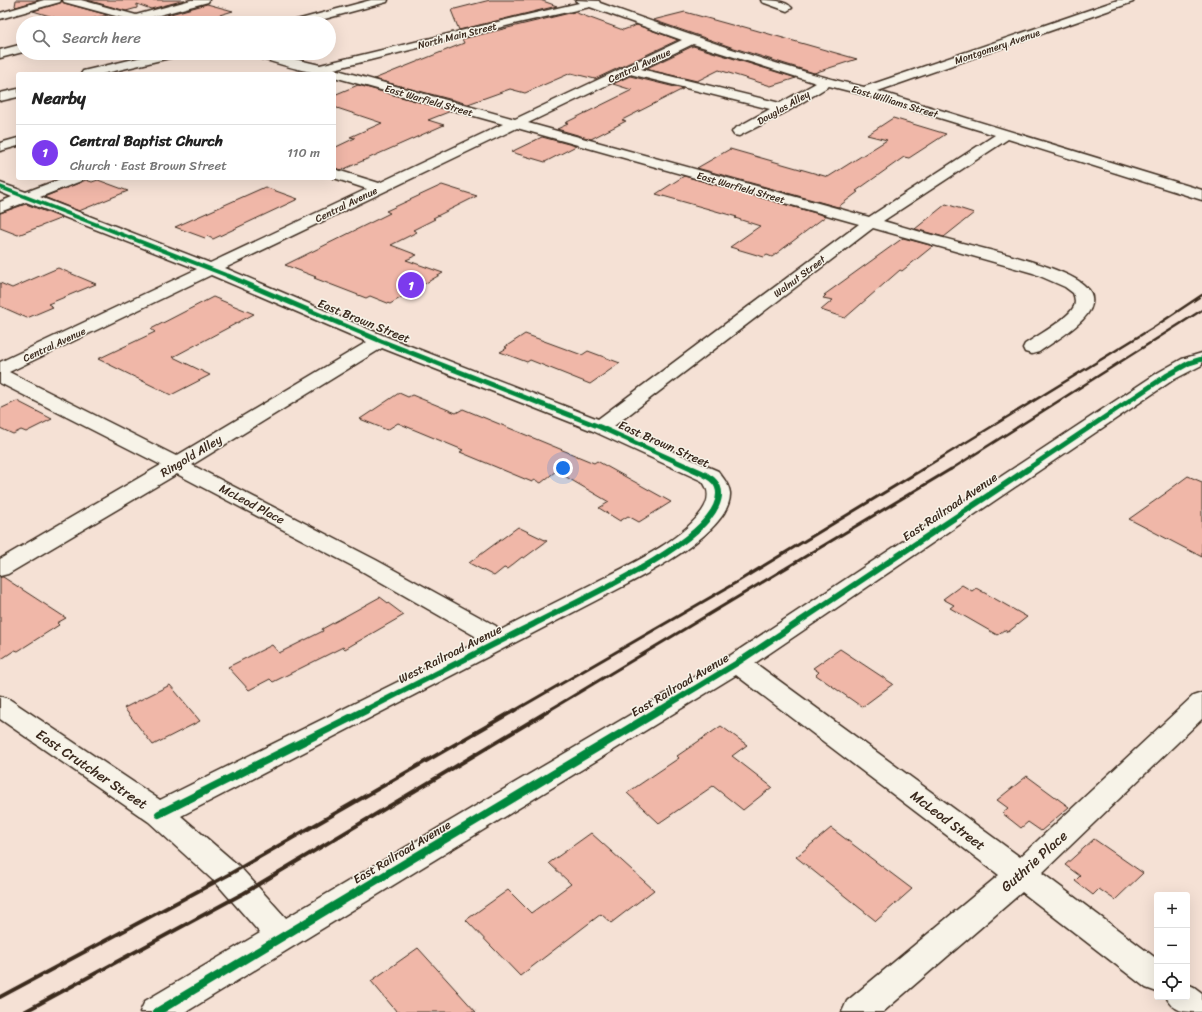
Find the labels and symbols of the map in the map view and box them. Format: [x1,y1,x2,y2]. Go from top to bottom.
street label: North Main Street [416,17,499,55]
street label: Montgomery Avenue [952,24,1043,70]
street label: Central Avenue [605,43,674,88]
street label: East Warfield Street [383,80,476,122]
street label: East Williams Street [849,80,941,124]
street label: Douglas Alley [754,85,814,130]
street label: East Warfield Street [695,167,788,209]
street label: Central Avenue [312,182,381,228]
street label: Walnut Street [770,250,830,303]
pin: 1 [398,270,424,300]
street label: East Brown Street [314,292,414,350]
street label: Central Avenue [20,322,89,367]
street label: East Brown Street [615,414,713,474]
street label: Ringold Alley [156,428,227,483]
your location [553,458,573,478]
street label: East Railroad Avenue [898,467,1002,547]
street label: McLeod Place [215,478,289,530]
street label: West Railroad Avenue [394,618,506,690]
street label: East Railroad Avenue [627,647,733,723]
street label: East Crutcher Street [31,723,153,816]
street label: McLeod Street [905,784,991,857]
street label: East Railroad Avenue [349,814,455,890]
street label: Guthrie Place [995,824,1074,899]

